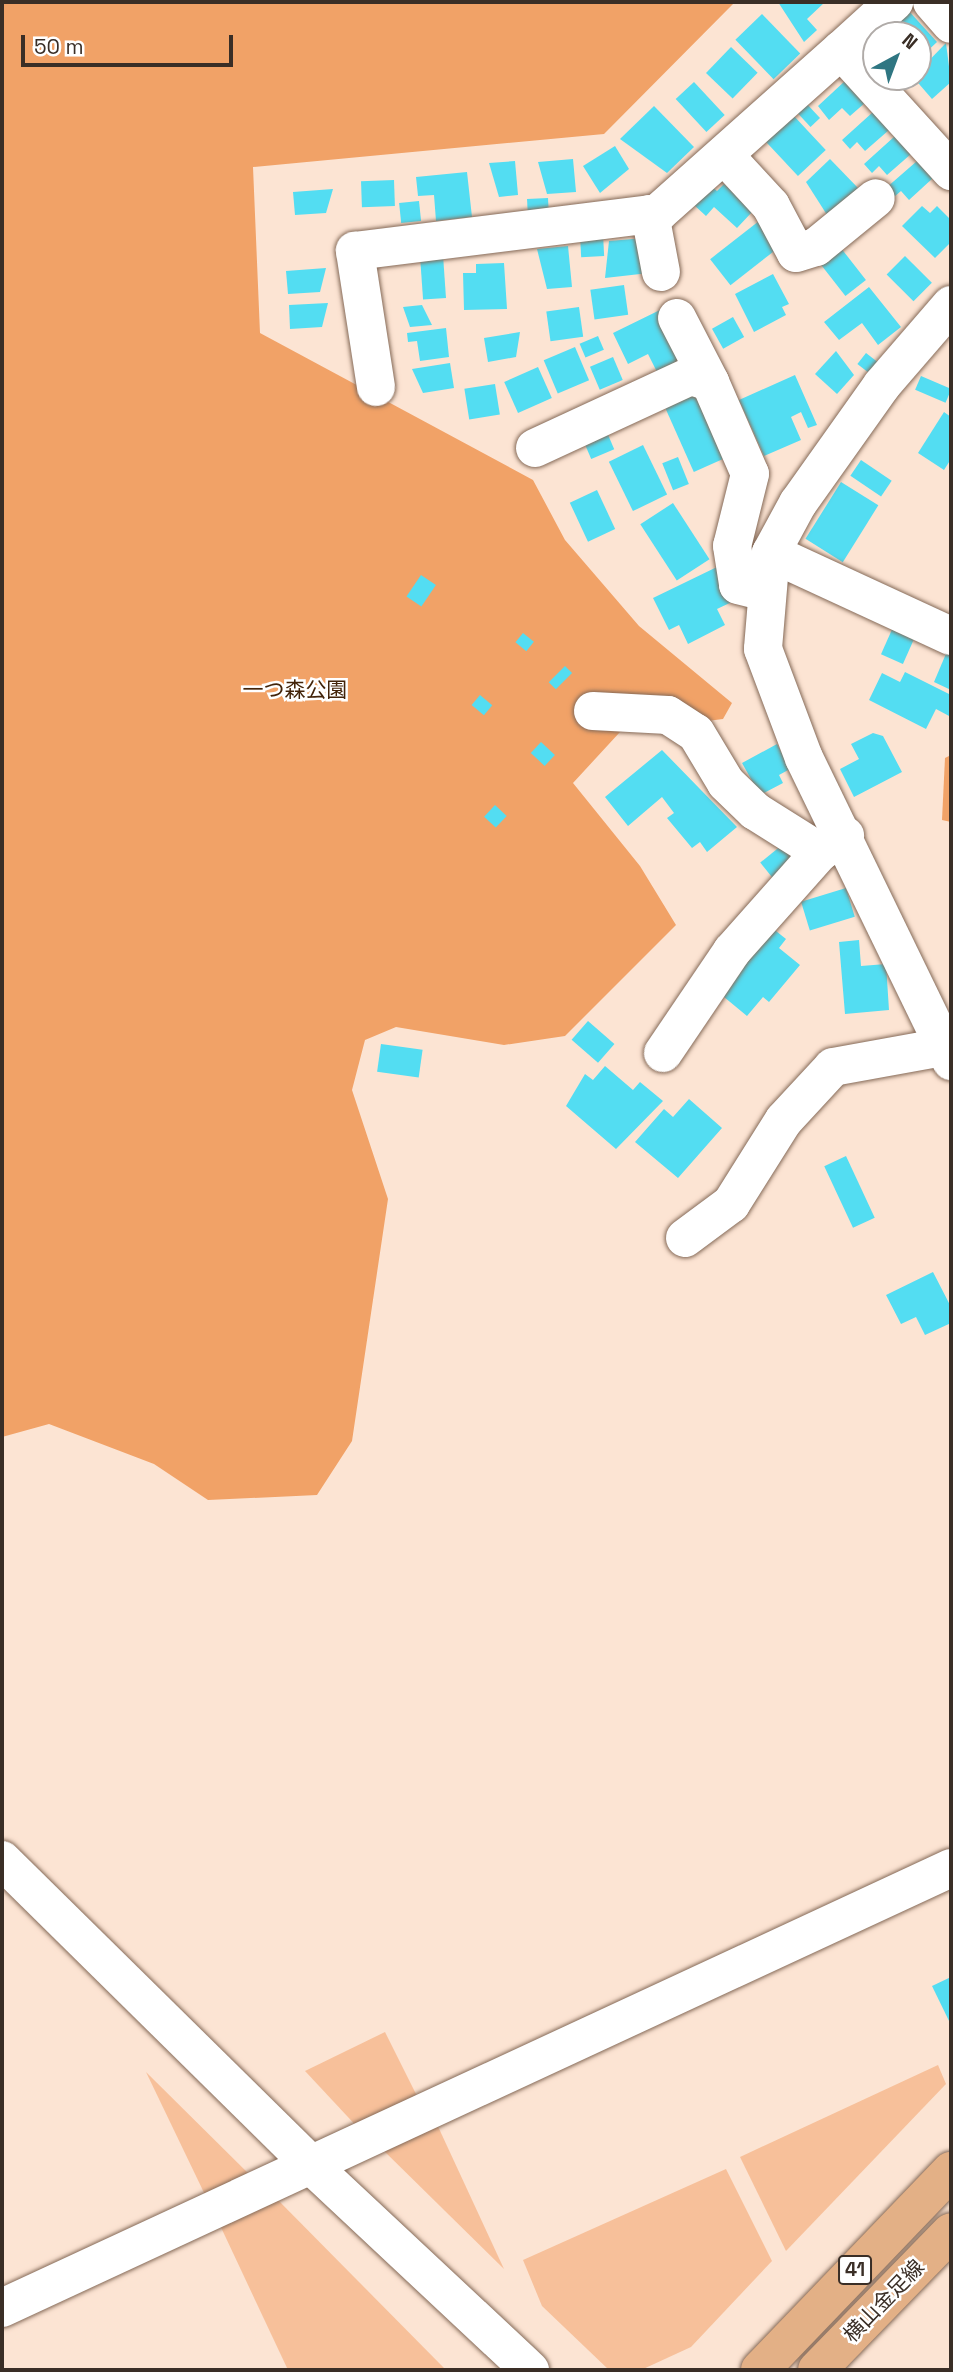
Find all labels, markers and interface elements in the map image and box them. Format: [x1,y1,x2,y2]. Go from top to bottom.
scale bar [24,21,236,65]
north arrow [862,21,932,91]
text: N [897,28,923,55]
text: 50 m [34,33,84,60]
park label: 一つ森公園 [243,677,347,703]
road number: 41 [838,2254,872,2286]
street label: 横山金足線 [838,2254,930,2348]

